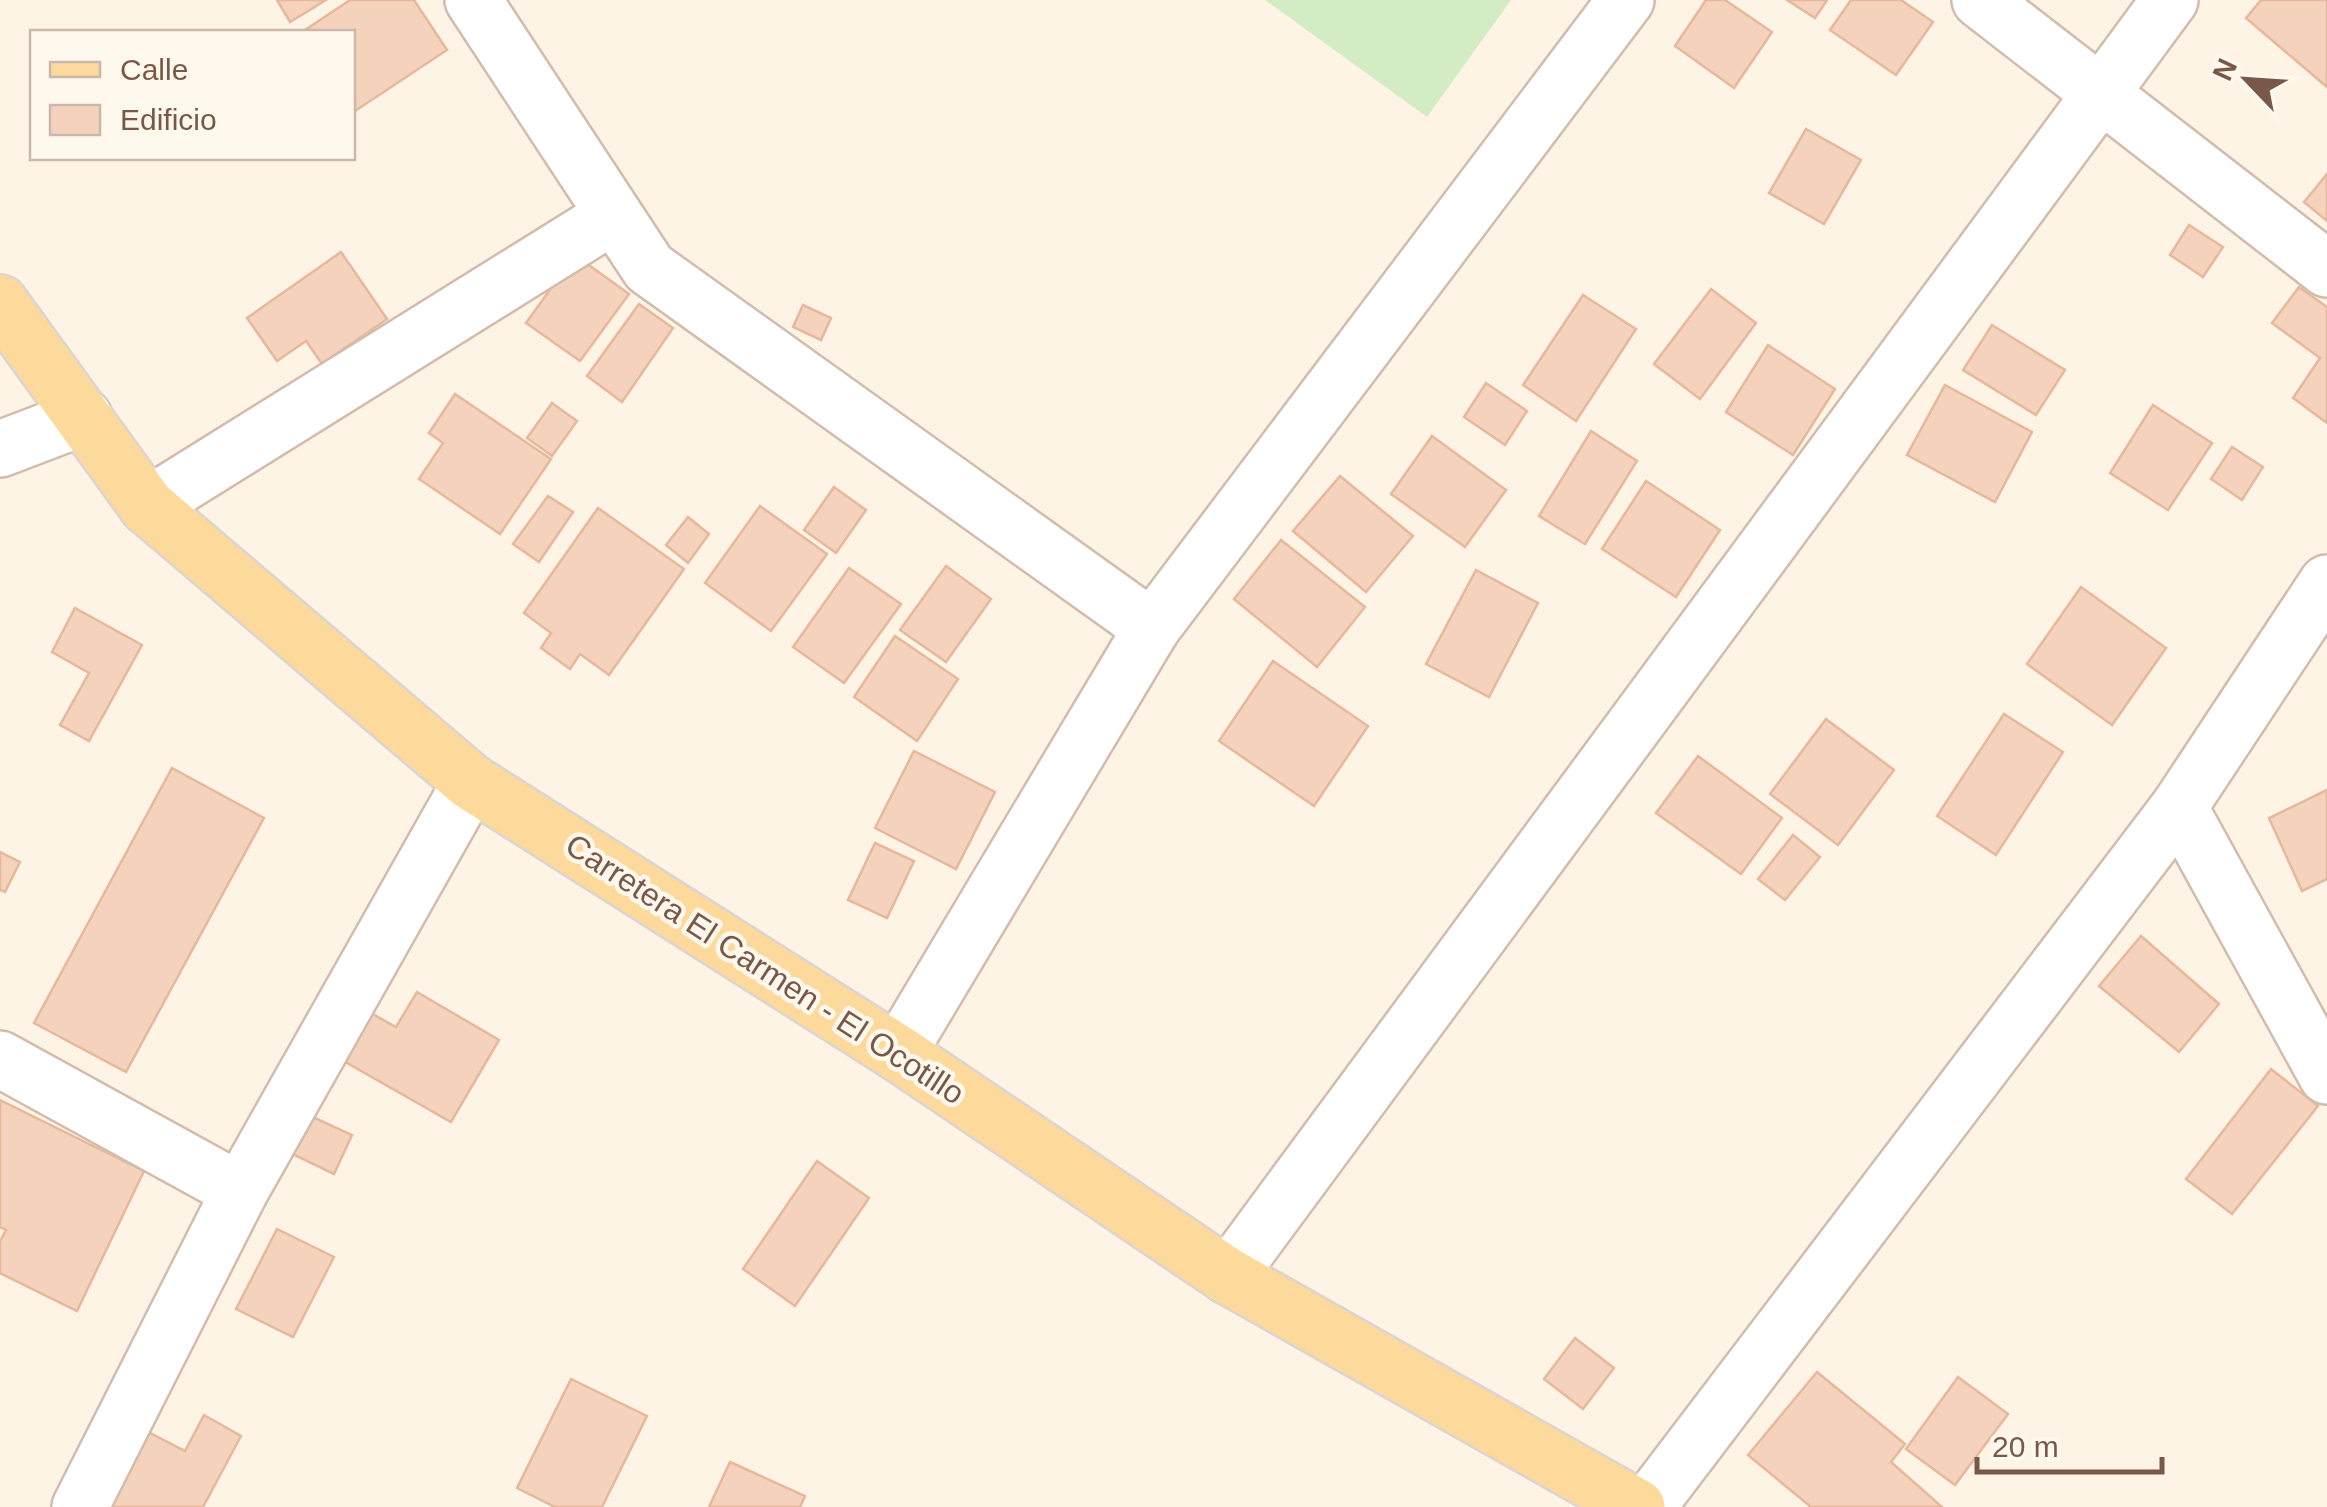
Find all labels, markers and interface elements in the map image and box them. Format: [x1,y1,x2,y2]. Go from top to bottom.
legend [30,30,355,160]
north arrow [2197,30,2297,130]
text: Calle [120,53,188,86]
text: N [2206,54,2243,85]
text: Edificio [120,103,217,136]
street label: Carretera El Carmen - El Ocotillo [559,827,971,1111]
scale bar [1977,1412,2162,1474]
text: 20 m [1992,1430,2059,1463]

